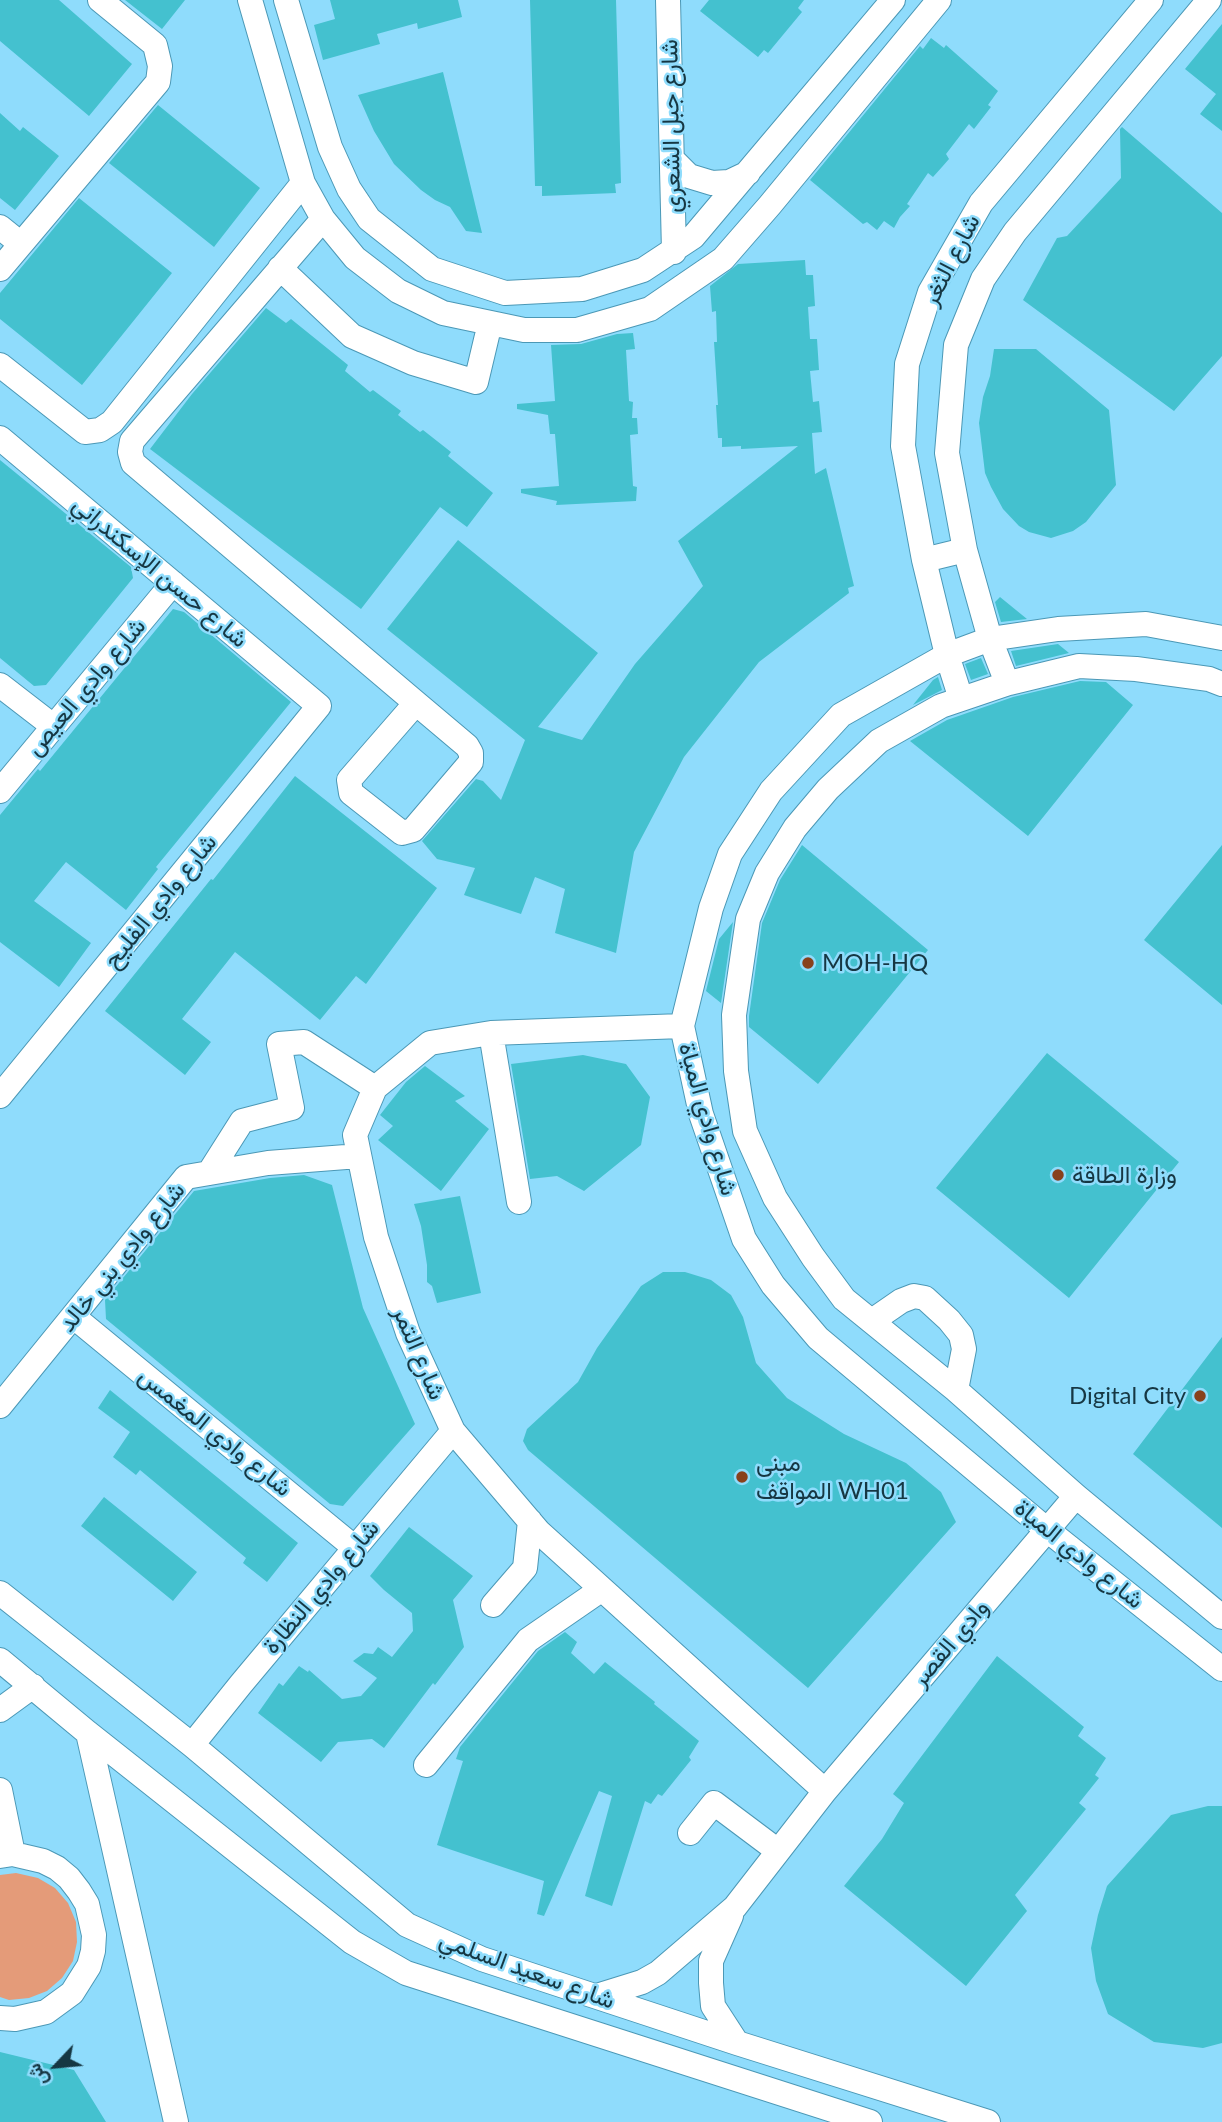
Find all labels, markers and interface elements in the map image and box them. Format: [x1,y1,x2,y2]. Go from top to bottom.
street label: شارع جبل الشعري [655,39,687,213]
street label: شارع الثغر [916,210,986,310]
street label: شارع حسن الإسكندراني [66,490,254,654]
street label: شارع وادي العيص [20,612,152,762]
street label: شارع وادي الفليح [97,828,223,974]
place label: MOH-HQ [822,949,928,977]
marker: MOH-HQ [800,955,816,971]
street label: شارع وادي المياة [672,1039,744,1199]
place label: وزارة الطاقة [1072,1161,1177,1189]
marker: وزارة الطاقة [1050,1167,1066,1183]
street label: شارع وادي بني خالد [53,1176,191,1338]
street label: شارع التمر [386,1302,452,1404]
street label: شارع وادي المغمس [133,1361,297,1503]
place label: Digital City [1069,1382,1186,1410]
marker: Digital City [1192,1388,1208,1404]
place label: مبنى المواقف WH01 [756,1449,909,1505]
marker: مبنى المواقف WH01 [734,1469,750,1485]
street label: شارع وادي المياة [1009,1493,1149,1615]
street label: شارع وادي النظارة [257,1514,385,1660]
street label: وادي القصر [905,1593,995,1693]
street label: شارع سعيد السلمي [435,1925,619,2015]
north arrow [21,2031,91,2101]
text: ش [21,2060,52,2091]

